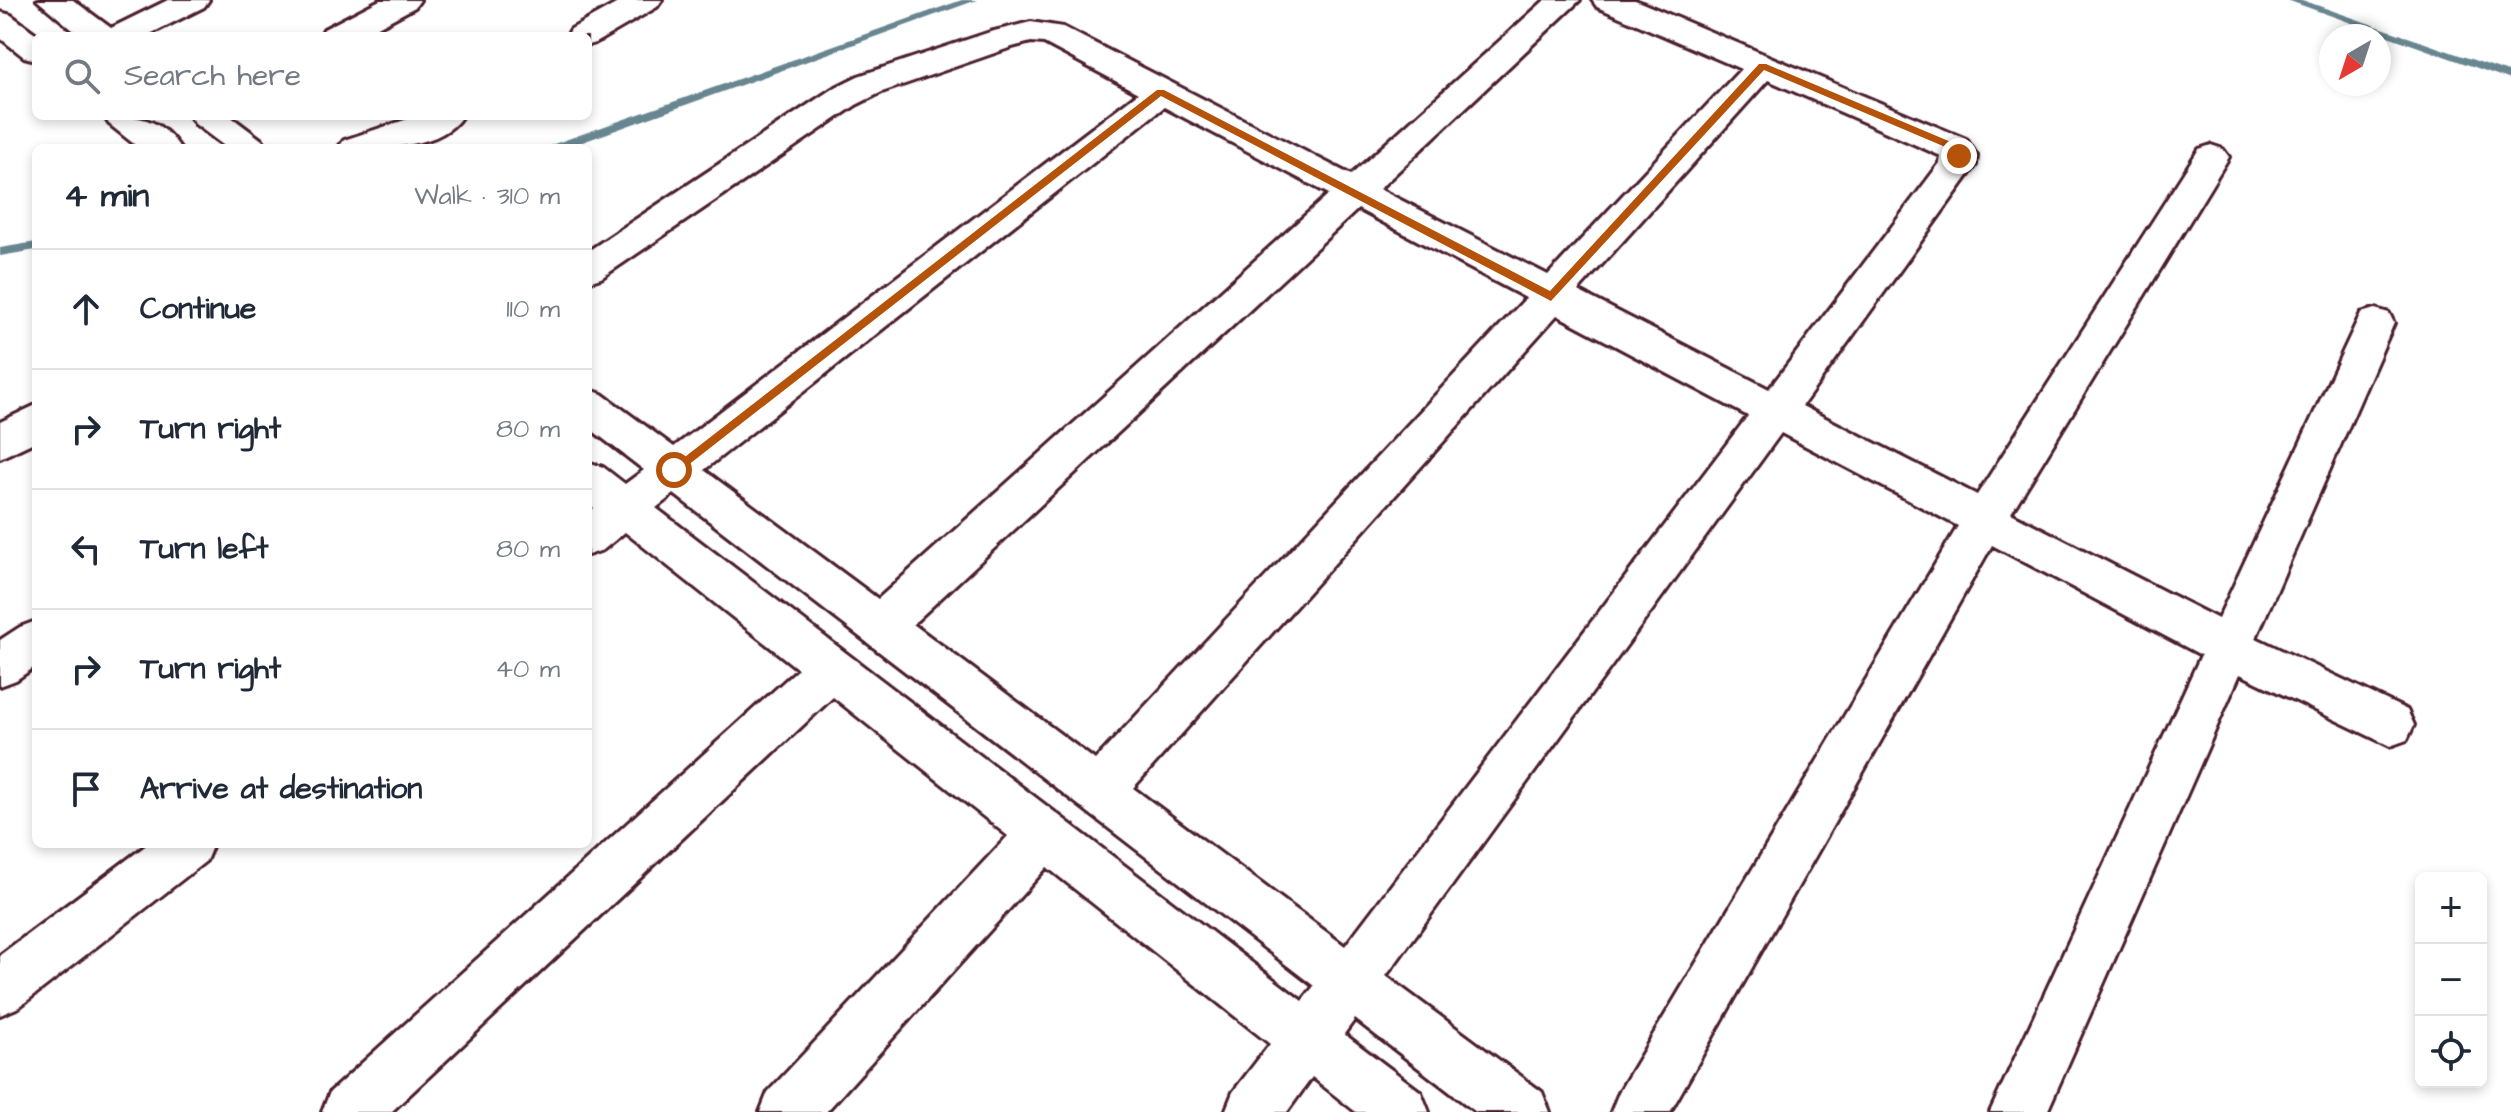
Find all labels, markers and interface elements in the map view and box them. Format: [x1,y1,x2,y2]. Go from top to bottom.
north arrow [2319,24,2391,96]
search box [32,32,592,120]
icon: search [60,54,104,98]
text: Search here [124,55,301,97]
route end [1941,138,1977,174]
text: 4 min [64,172,149,220]
text: Walk · 310 m [414,178,560,214]
icon: ahead [64,287,108,331]
text: Continue [140,288,256,330]
text: 110 m [506,291,560,327]
icon: right [64,407,108,451]
text: Turn right [140,408,281,450]
text: 80 m [496,411,560,447]
route start [656,452,692,488]
icon: left [64,527,108,571]
text: Turn left [140,528,268,570]
text: 80 m [496,531,560,567]
icon: right [64,647,108,691]
text: Turn right [140,648,281,690]
text: 40 m [495,651,560,687]
icon: arrive [64,767,108,811]
text: Arrive at destination [140,768,422,810]
map controls [2415,872,2487,1088]
button: + [2415,872,2487,944]
button: − [2415,944,2487,1016]
button: locate [2415,1016,2487,1088]

